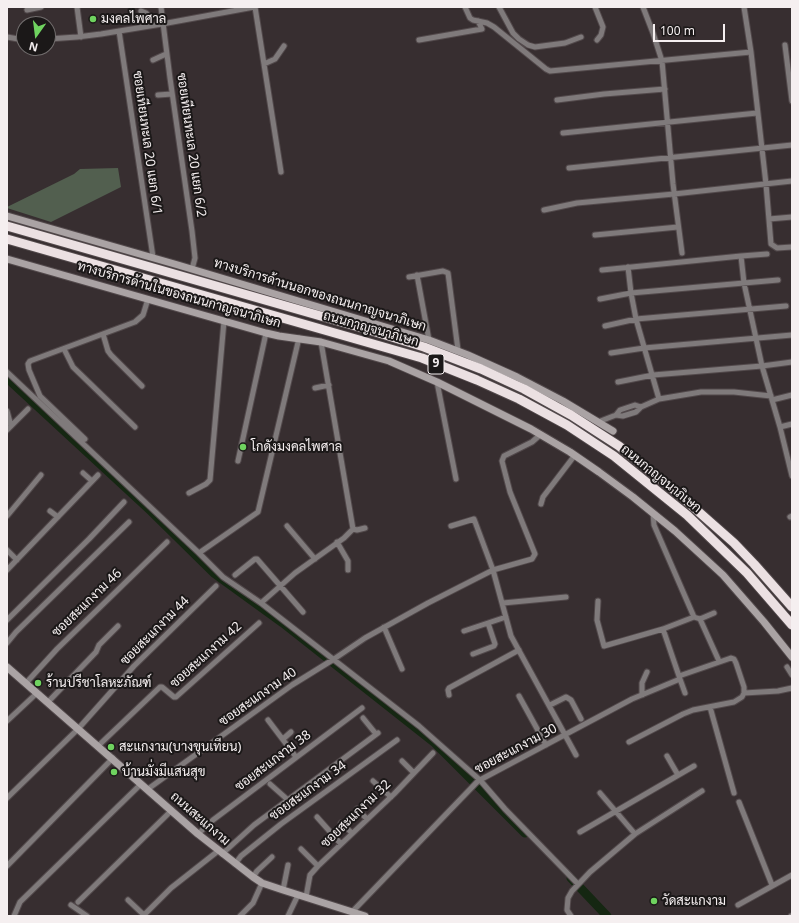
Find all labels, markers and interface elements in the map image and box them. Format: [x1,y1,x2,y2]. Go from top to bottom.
place label: มงคลไพศาล [101,11,166,27]
marker: มงคลไพศาล [88,14,98,24]
north arrow [16,16,56,56]
scale bar [655,16,727,42]
text: 100 m [660,22,695,39]
text: N [27,39,39,56]
street label: ซอยเทียนทะเล 20 แยก 6/1 [129,70,165,216]
street label: ซอยเทียนทะเล 20 แยก 6/2 [173,72,209,218]
street label: ทางบริการด้านนอกของถนนกาญจนาภิเษก [212,255,428,335]
street label: ทางบริการด้านในของถนนกาญจนาภิเษก [75,258,283,332]
street label: ถนนกาญจนาภิเษก [321,308,421,350]
road number: 9 [428,354,444,374]
place label: โกดังมงคลไพศาล [251,439,342,455]
marker: โกดังมงคลไพศาล [238,442,248,452]
street label: ถนนกาญจนาภิเษก [618,442,704,516]
street label: ซอยสะแกงาม 46 [49,566,125,640]
street label: ซอยสะแกงาม 44 [117,593,193,669]
street label: ซอยสะแกงาม 42 [167,619,245,691]
street label: ซอยสะแกงาม 40 [216,665,300,729]
place label: ร้านปรีชาโลหะภัณฑ์ [46,675,152,691]
marker: ร้านปรีชาโลหะภัณฑ์ [33,678,43,688]
street label: ซอยสะแกงาม 30 [472,721,560,777]
street label: ซอยสะแกงาม 38 [232,727,314,795]
place label: สะแกงาม(บางขุนเทียน) [119,739,241,755]
marker: สะแกงาม(บางขุนเทียน) [106,742,116,752]
street label: ซอยสะแกงาม 34 [267,758,349,824]
place label: บ้านมั่งมีแสนสุข [122,764,205,780]
marker: บ้านมั่งมีแสนสุข [109,767,119,777]
street label: ซอยสะแกงาม 32 [318,777,394,851]
street label: ถนนสะแกงาม [167,789,233,849]
place label: วัดสะแกงาม [662,893,726,909]
marker: วัดสะแกงาม [649,896,659,906]

